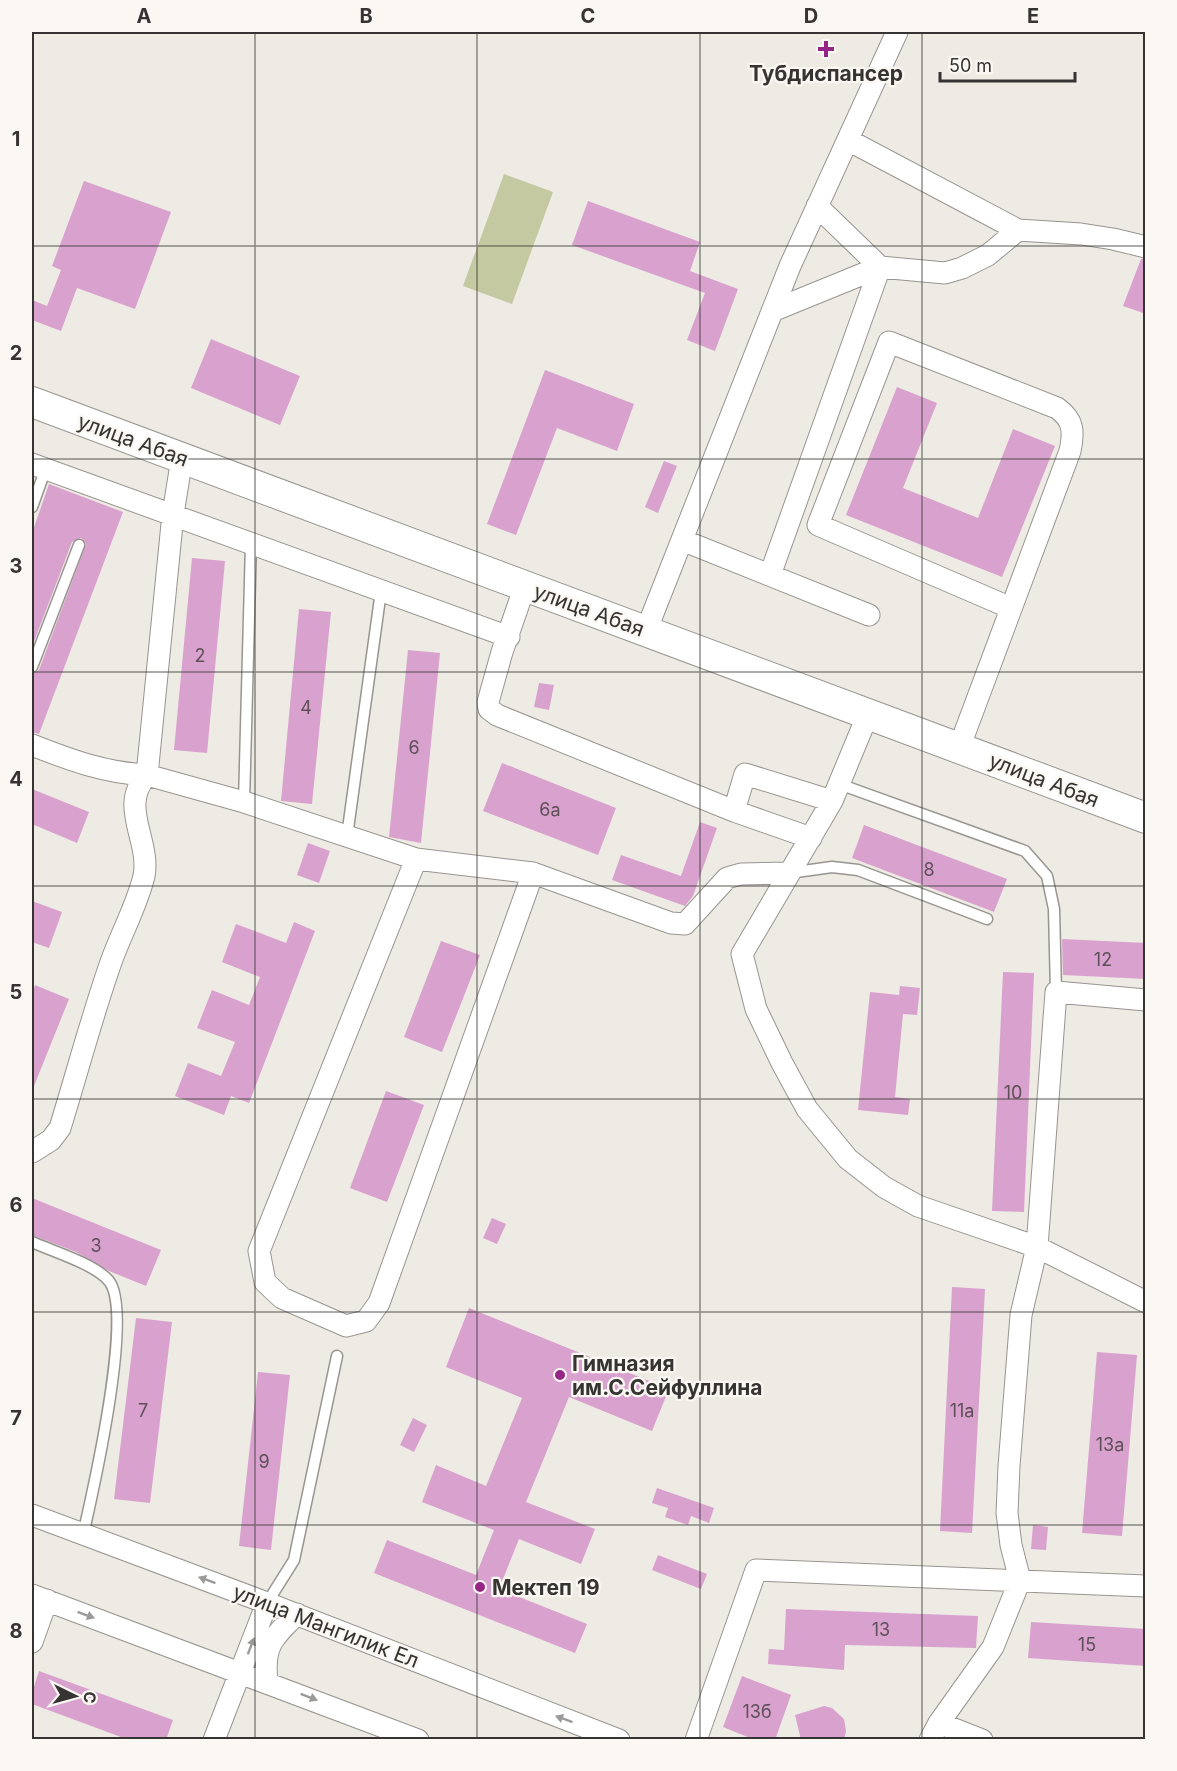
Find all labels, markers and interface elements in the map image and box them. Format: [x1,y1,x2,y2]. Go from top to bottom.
text: A [137,4,152,28]
text: B [359,4,373,28]
text: C [581,4,595,28]
text: D [804,4,818,28]
text: E [1027,4,1039,28]
marker: Тубдиспансер [817,40,835,58]
scale bar [940,45,1075,83]
text: 50 m [949,55,992,76]
place label: Тубдиспансер [749,61,903,86]
text: 1 [12,127,20,151]
text: 2 [10,341,22,365]
street label: улица Абая [74,408,192,472]
text: 3 [10,554,22,578]
street label: улица Абая [530,578,648,642]
house number: 2 [195,645,205,666]
house number: 4 [300,697,312,718]
house number: 6 [408,737,420,758]
street label: улица Абая [985,748,1103,812]
text: 4 [9,767,23,791]
house number: 6а [539,799,561,820]
house number: 8 [923,859,935,880]
house number: 12 [1094,949,1112,970]
text: 5 [10,980,22,1004]
house number: 10 [1004,1082,1022,1103]
text: 6 [10,1193,23,1217]
house number: 3 [90,1235,102,1256]
place label: Гимназия им.С.Сейфуллина [572,1351,763,1400]
marker: Гимназия им.С.Сейфуллина [553,1368,567,1382]
house number: 7 [138,1400,148,1421]
house number: 11а [950,1400,974,1421]
text: 7 [10,1406,22,1430]
house number: 13а [1096,1434,1124,1455]
house number: 9 [258,1451,270,1472]
one-way arrow [197,1575,215,1585]
place label: Мектеп 19 [492,1575,600,1600]
street label: улица Мангилик Ел [229,1579,423,1673]
marker: Мектеп 19 [473,1580,487,1594]
one-way arrow [78,1610,96,1620]
text: 8 [9,1619,23,1643]
house number: 13 [872,1619,890,1640]
house number: 15 [1078,1634,1096,1655]
one-way arrow [246,1637,256,1655]
north arrow [45,1666,105,1726]
text: С [79,1691,100,1704]
one-way arrow [300,1693,318,1703]
house number: 13б [742,1701,772,1722]
one-way arrow [555,1714,573,1724]

